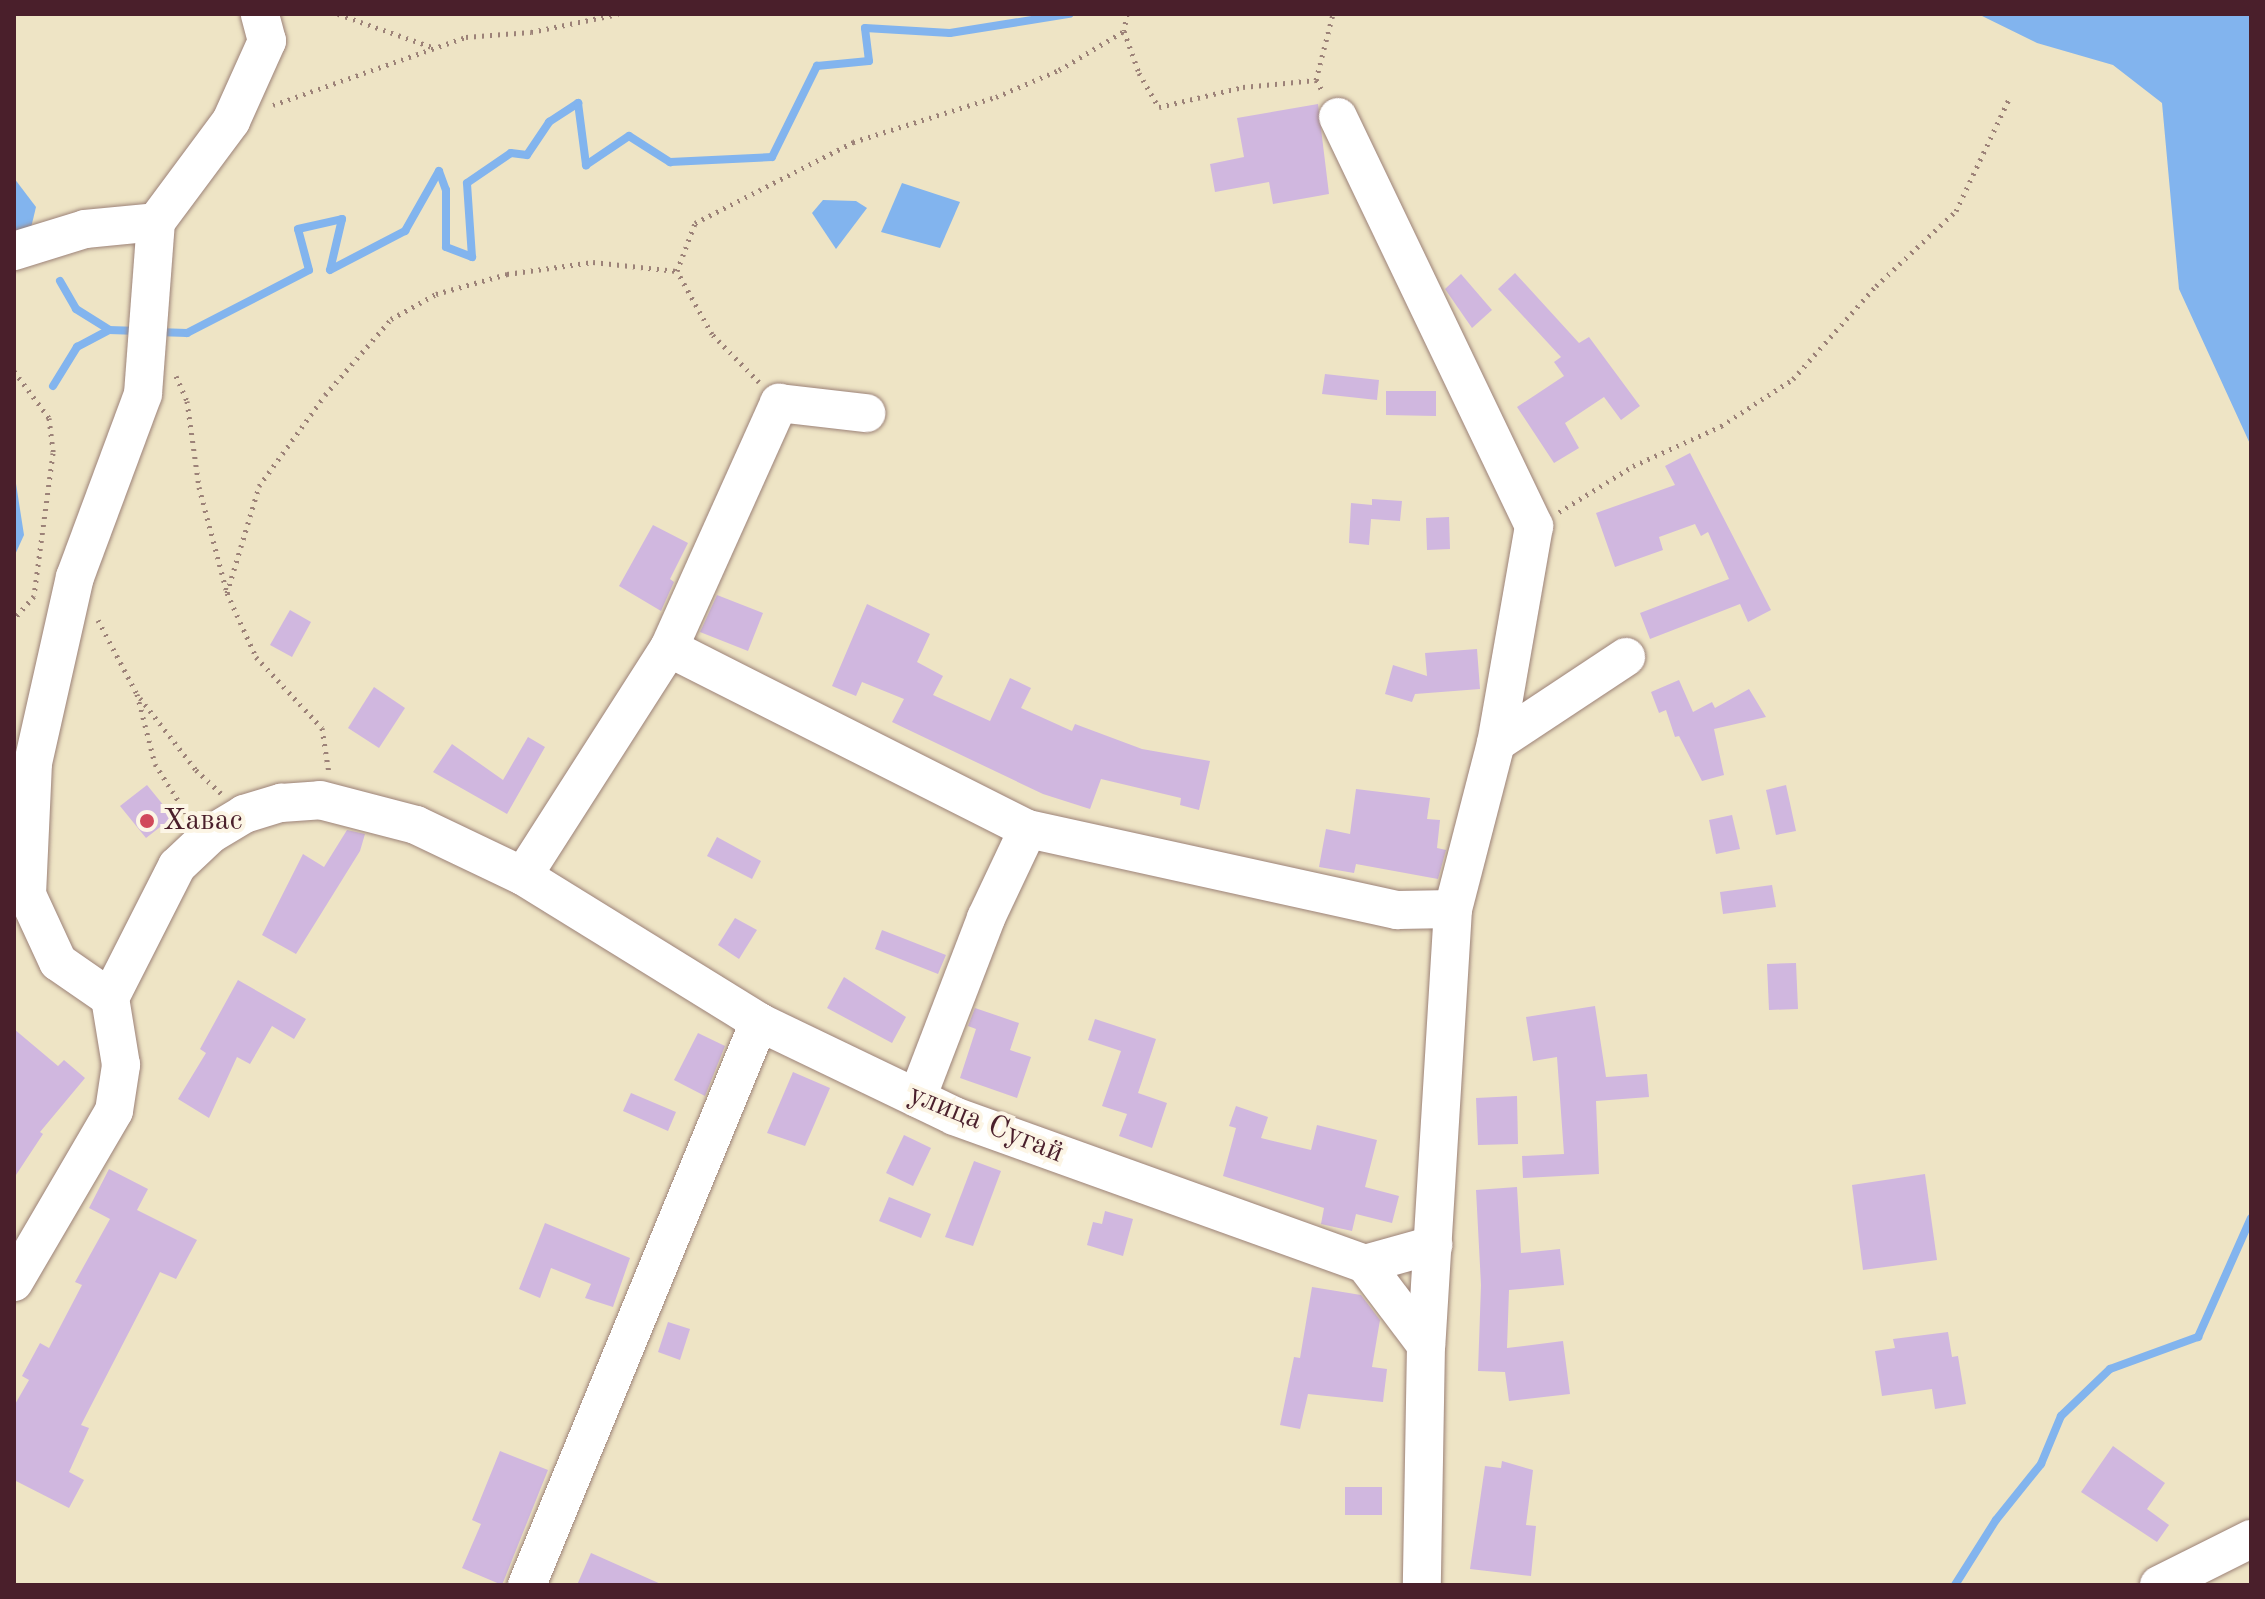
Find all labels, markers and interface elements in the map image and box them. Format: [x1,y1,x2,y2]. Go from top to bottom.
place label: Хавас [163,803,243,839]
marker: Хавас [138,812,156,830]
street label: улица Сугай [903,1077,1069,1171]

